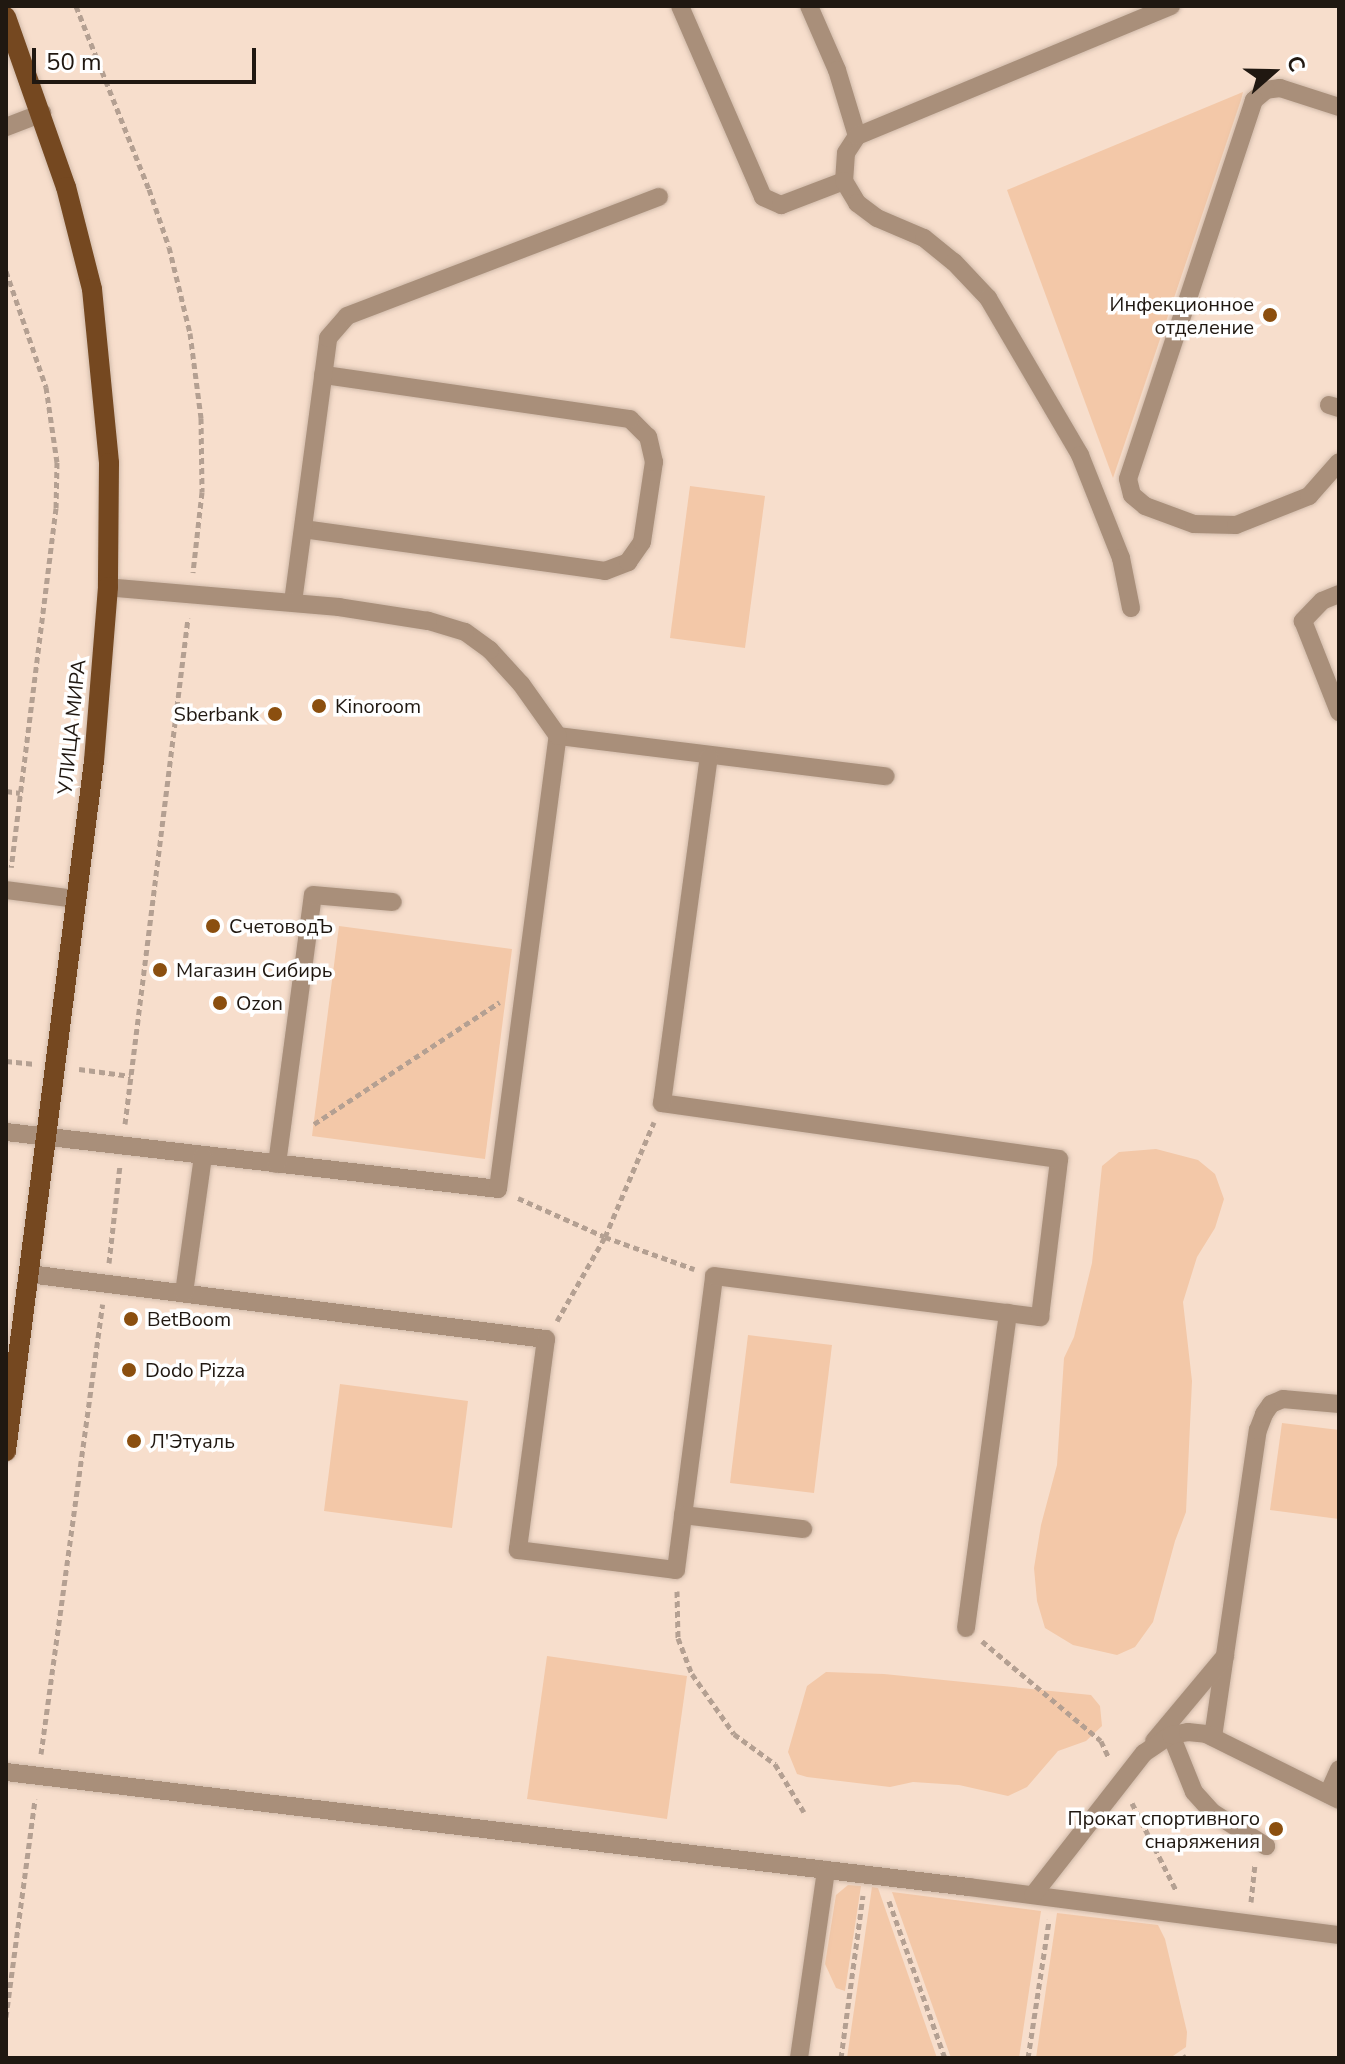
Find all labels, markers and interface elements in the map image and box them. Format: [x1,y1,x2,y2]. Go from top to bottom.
scale bar [36,32,260,82]
north arrow [1233,32,1313,112]
text: 50 m [46,46,102,78]
text: С [1279,52,1312,76]
place label: Инфекционное отделение [1110,292,1254,339]
marker: Инфекционное отделение [1261,306,1279,324]
street label: УЛИЦА МИРА [53,658,91,796]
place label: Kinoroom [335,694,421,718]
marker: Kinoroom [310,697,328,715]
place label: Sberbank [174,702,259,726]
marker: Sberbank [266,705,284,723]
place label: СчетоводЪ [229,914,333,938]
marker: СчетоводЪ [204,917,222,935]
place label: Магазин Сибирь [176,958,333,982]
marker: Магазин Сибирь [151,961,169,979]
place label: Ozon [236,991,283,1015]
marker: Ozon [211,994,229,1012]
place label: BetBoom [147,1307,231,1331]
marker: BetBoom [122,1310,140,1328]
place label: Dodo Pizza [145,1358,245,1382]
marker: Dodo Pizza [120,1361,138,1379]
place label: Л'Этуаль [150,1429,235,1453]
marker: Л'Этуаль [125,1432,143,1450]
place label: Прокат спортивного снаряжения [1067,1806,1260,1853]
marker: Прокат спортивного снаряжения [1267,1820,1285,1838]

